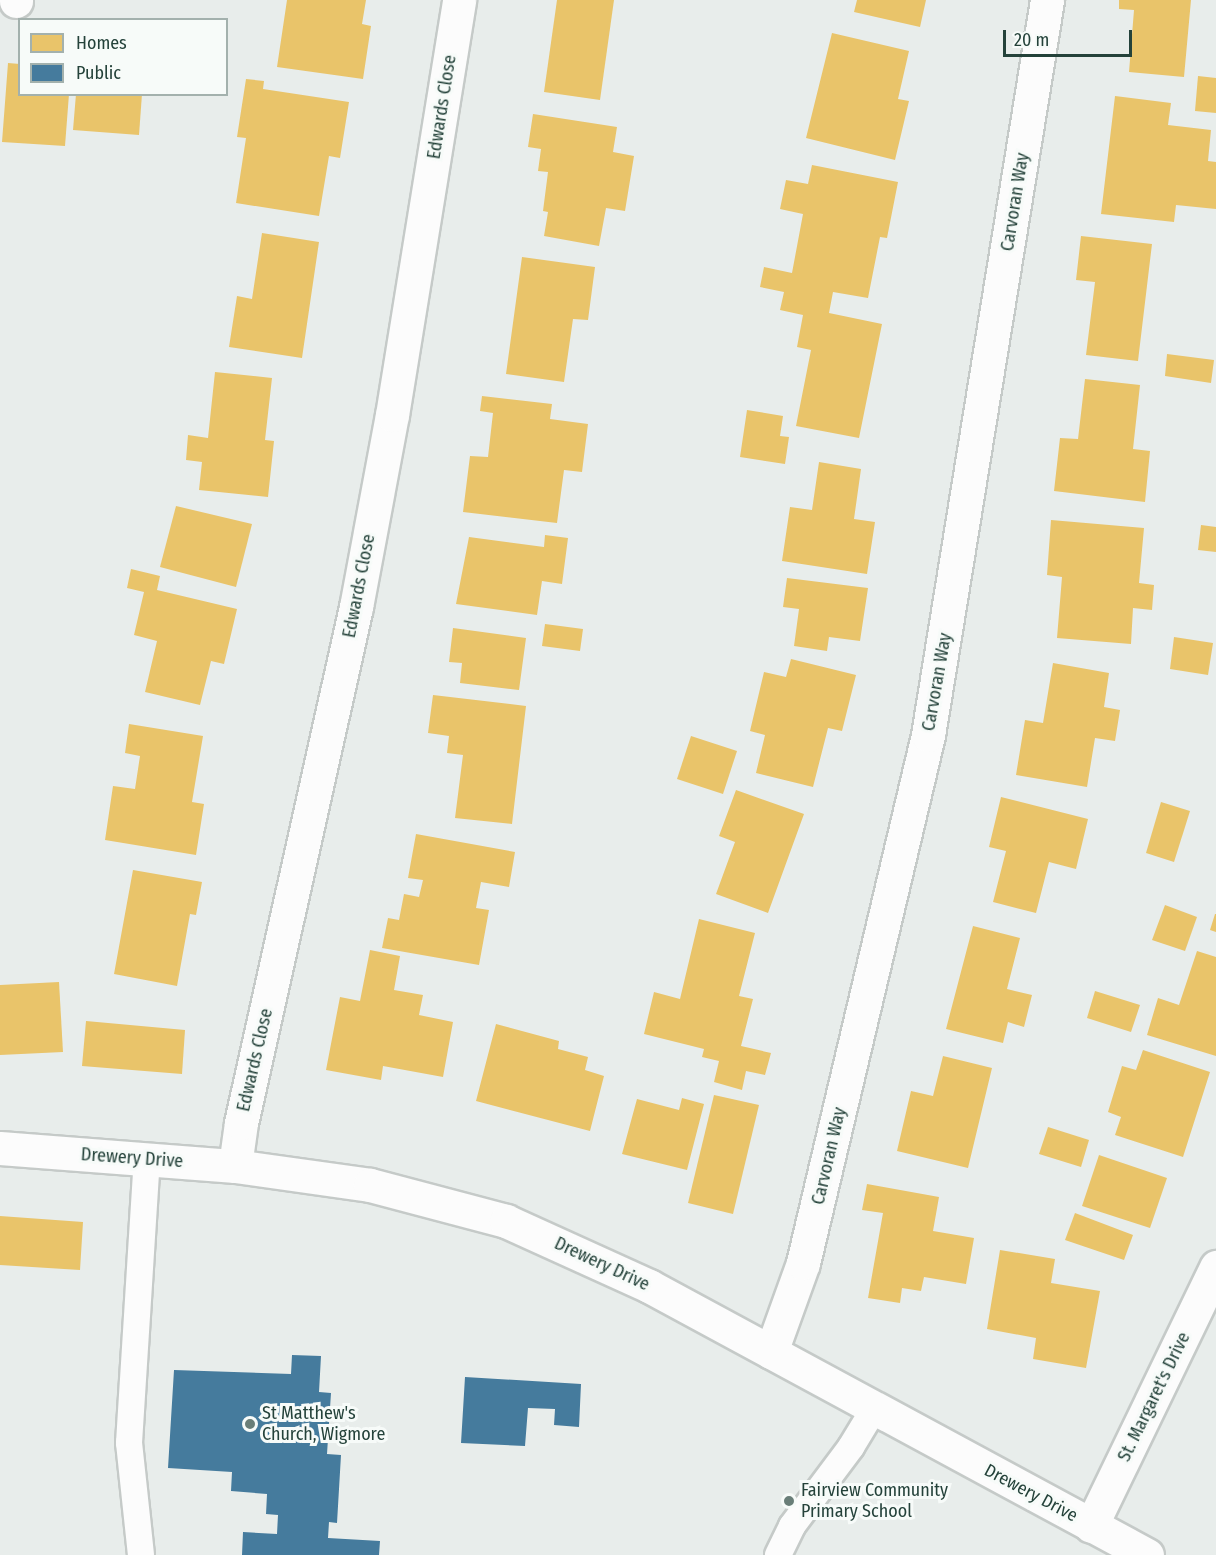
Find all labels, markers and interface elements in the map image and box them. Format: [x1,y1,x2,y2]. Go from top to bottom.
legend [18,18,228,96]
scale bar [1006,18,1135,56]
text: 20 m [1014,29,1049,51]
text: Homes [76,32,127,54]
street label: Edwards Close [423,53,461,161]
text: Public [76,62,121,84]
street label: Carvoran Way [997,151,1033,253]
street label: Edwards Close [338,532,380,640]
street label: Carvoran Way [918,631,956,733]
street label: Edwards Close [233,1006,277,1114]
street label: Carvoran Way [807,1105,851,1207]
street label: Drewery Drive [80,1144,184,1172]
street label: Drewery Drive [551,1233,653,1295]
street label: St. Margaret's Drive [1113,1329,1195,1465]
place label: St Matthew's Church, Wigmore [262,1403,385,1446]
marker: St Matthew's Church, Wigmore [243,1417,257,1431]
street label: Drewery Drive [981,1459,1081,1527]
place label: Fairview Community Primary School [801,1480,948,1522]
marker: Fairview Community Primary School [782,1494,796,1508]

